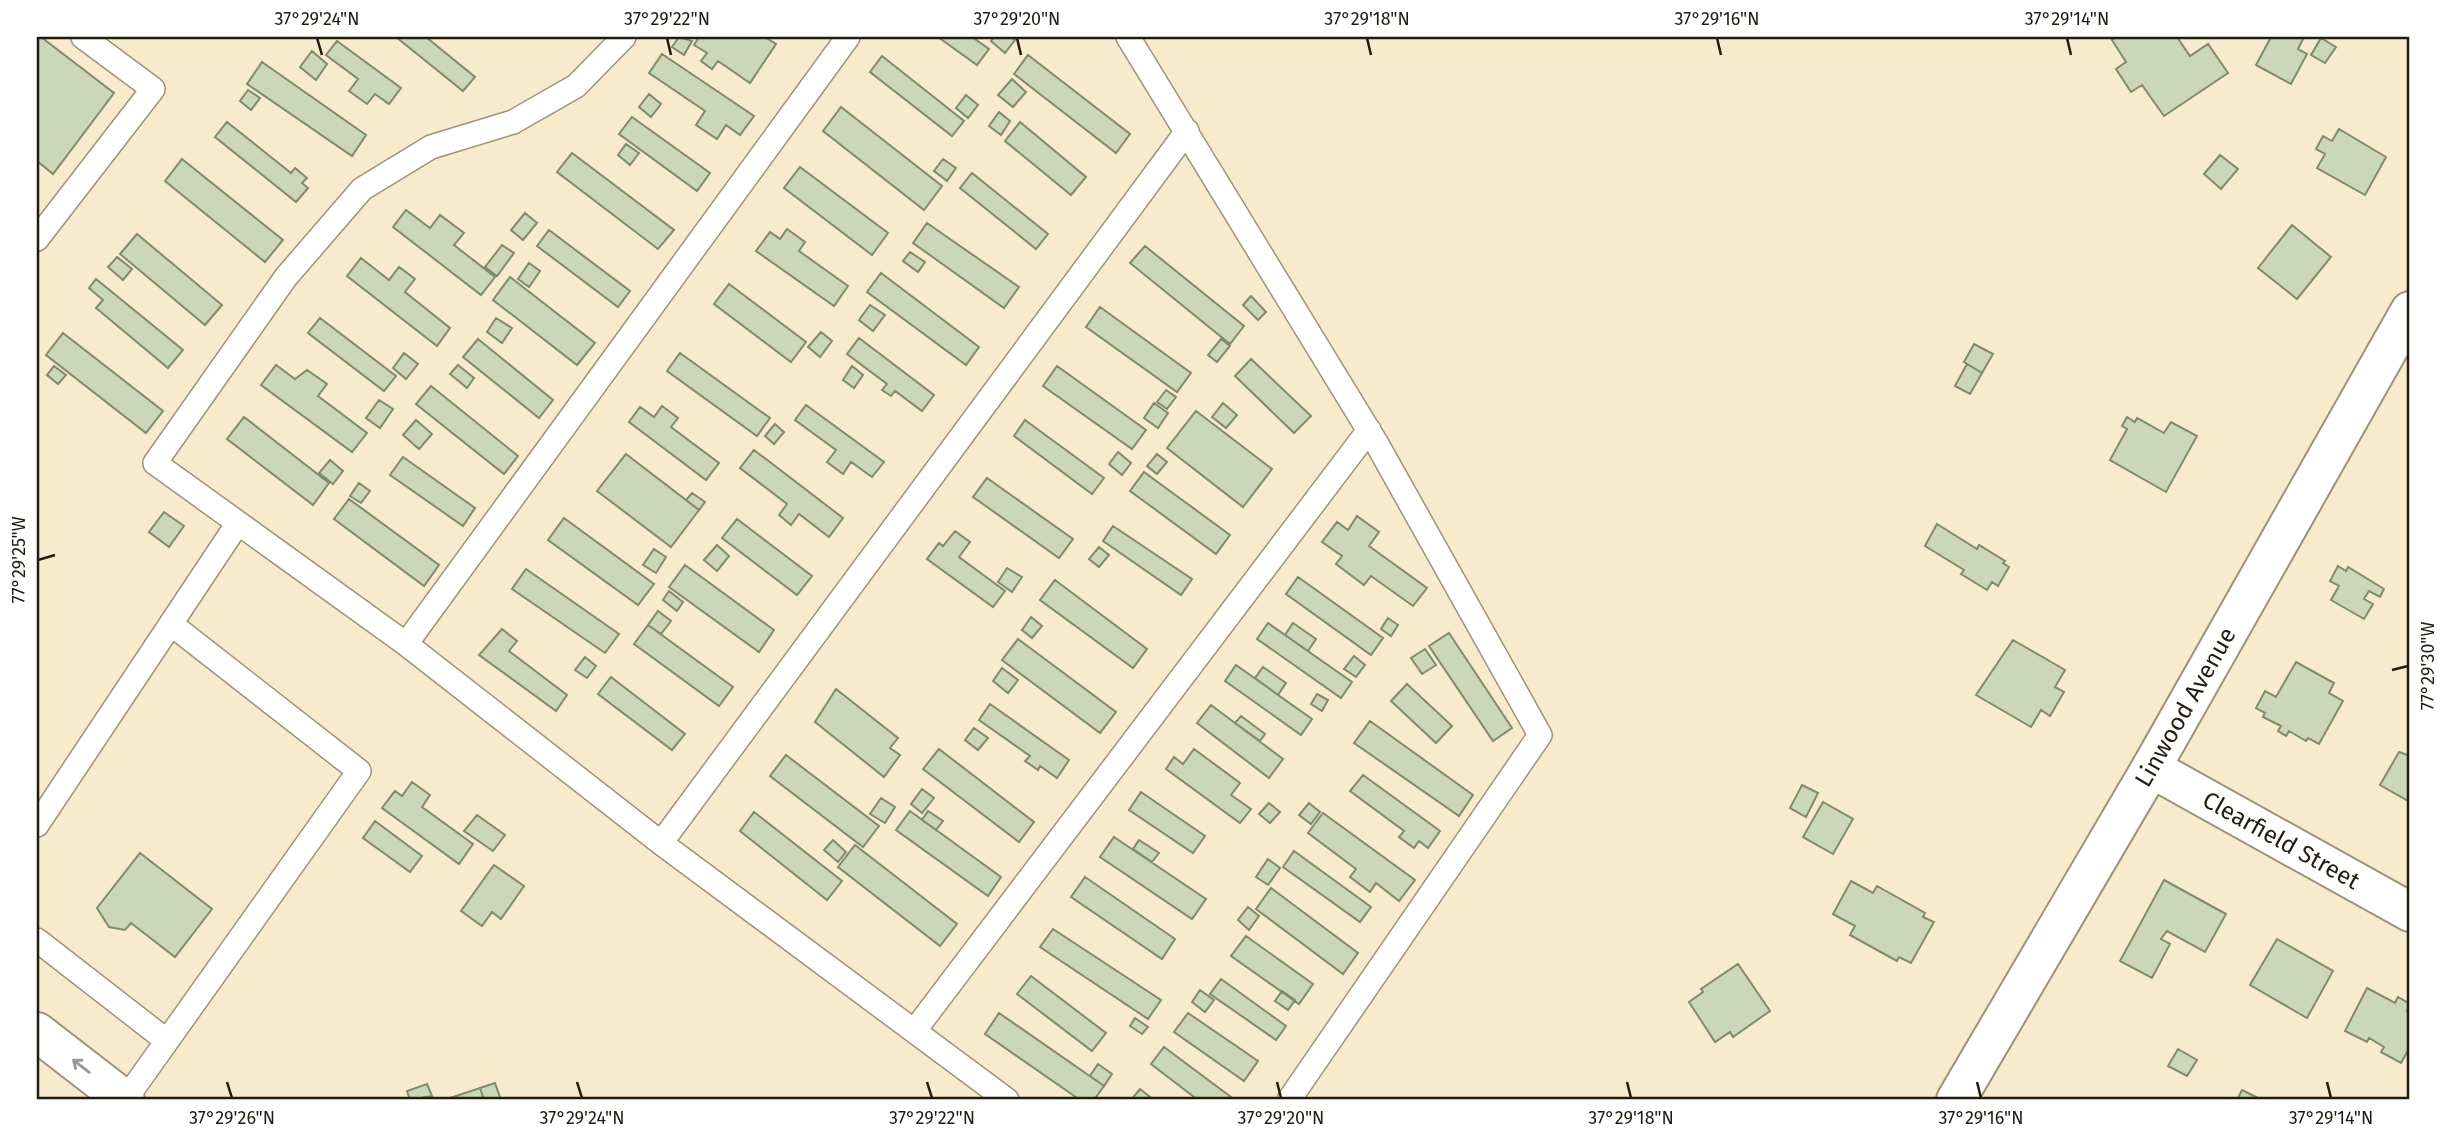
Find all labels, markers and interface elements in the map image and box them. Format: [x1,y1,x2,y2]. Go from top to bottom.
text: 37°29'24"N [274,8,360,30]
text: 37°29'22"N [624,8,710,30]
text: 37°29'20"N [974,8,1060,30]
text: 37°29'18"N [1324,8,1410,30]
text: 37°29'16"N [1674,8,1760,30]
text: 37°29'14"N [2025,8,2109,30]
text: 77°29'25"W [8,516,30,604]
text: 77°29'30"W [2417,622,2439,710]
street label: Linwood Avenue [2129,623,2242,792]
street label: Clearfield Street [2198,786,2365,895]
one-way arrow [72,1059,90,1074]
text: 37°29'26"N [189,1107,275,1129]
text: 37°29'24"N [539,1107,625,1129]
text: 37°29'22"N [889,1107,975,1129]
text: 37°29'20"N [1238,1107,1324,1129]
text: 37°29'18"N [1588,1107,1674,1129]
text: 37°29'16"N [1938,1107,2024,1129]
text: 37°29'14"N [2289,1107,2373,1129]

